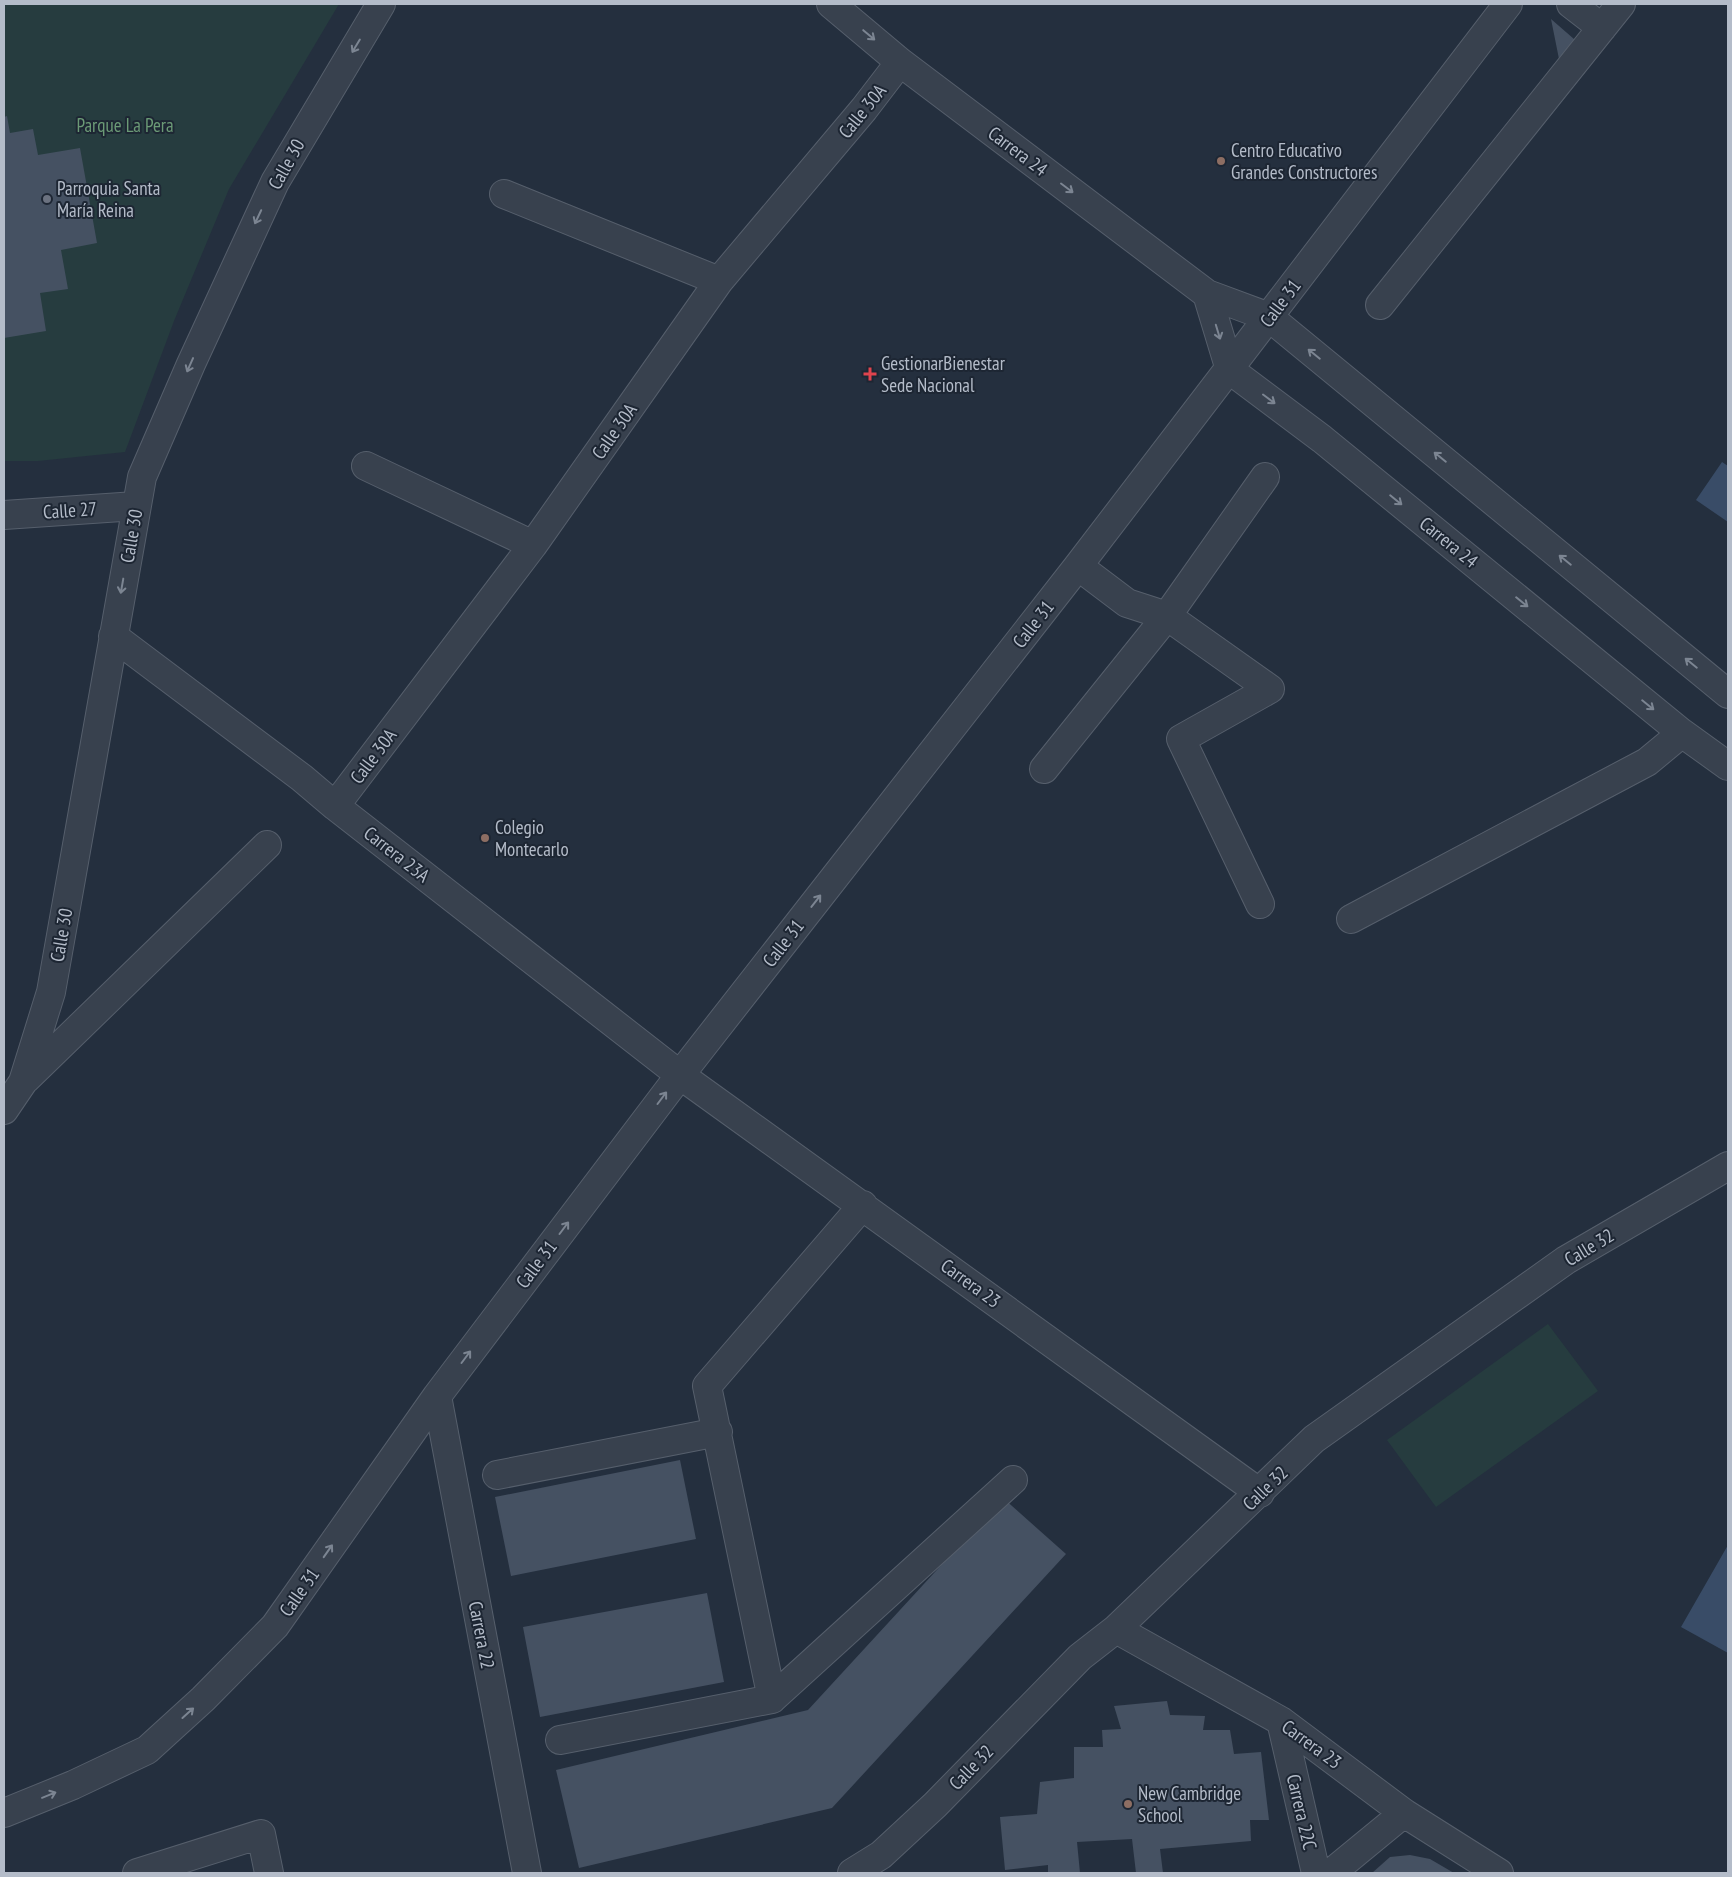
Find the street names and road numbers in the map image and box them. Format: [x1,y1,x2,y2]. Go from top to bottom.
street label: Calle 30A [833,79,891,143]
street label: Carrera 24 [984,121,1053,181]
street label: Calle 30 [262,135,310,193]
street label: Calle 31 [1254,274,1306,332]
street label: Calle 30A [586,398,642,464]
street label: Calle 27 [42,496,98,524]
street label: Calle 30 [115,507,147,565]
street label: Carrera 24 [1415,511,1483,573]
street label: Calle 31 [1007,595,1059,653]
street label: Calle 30A [344,724,402,788]
street label: Carrera 23A [359,821,435,887]
street label: Calle 30 [45,906,77,964]
street label: Calle 31 [757,914,809,972]
street label: Calle 32 [1560,1223,1618,1271]
street label: Calle 31 [510,1235,562,1293]
street label: Carrera 23 [936,1253,1006,1313]
street label: Calle 32 [1237,1461,1293,1515]
street label: Calle 31 [274,1563,324,1621]
street label: Carrera 22 [464,1599,500,1671]
street label: Carrera 23 [1277,1714,1347,1774]
street label: Calle 32 [944,1739,998,1795]
street label: Carrera 22C [1282,1772,1322,1852]

